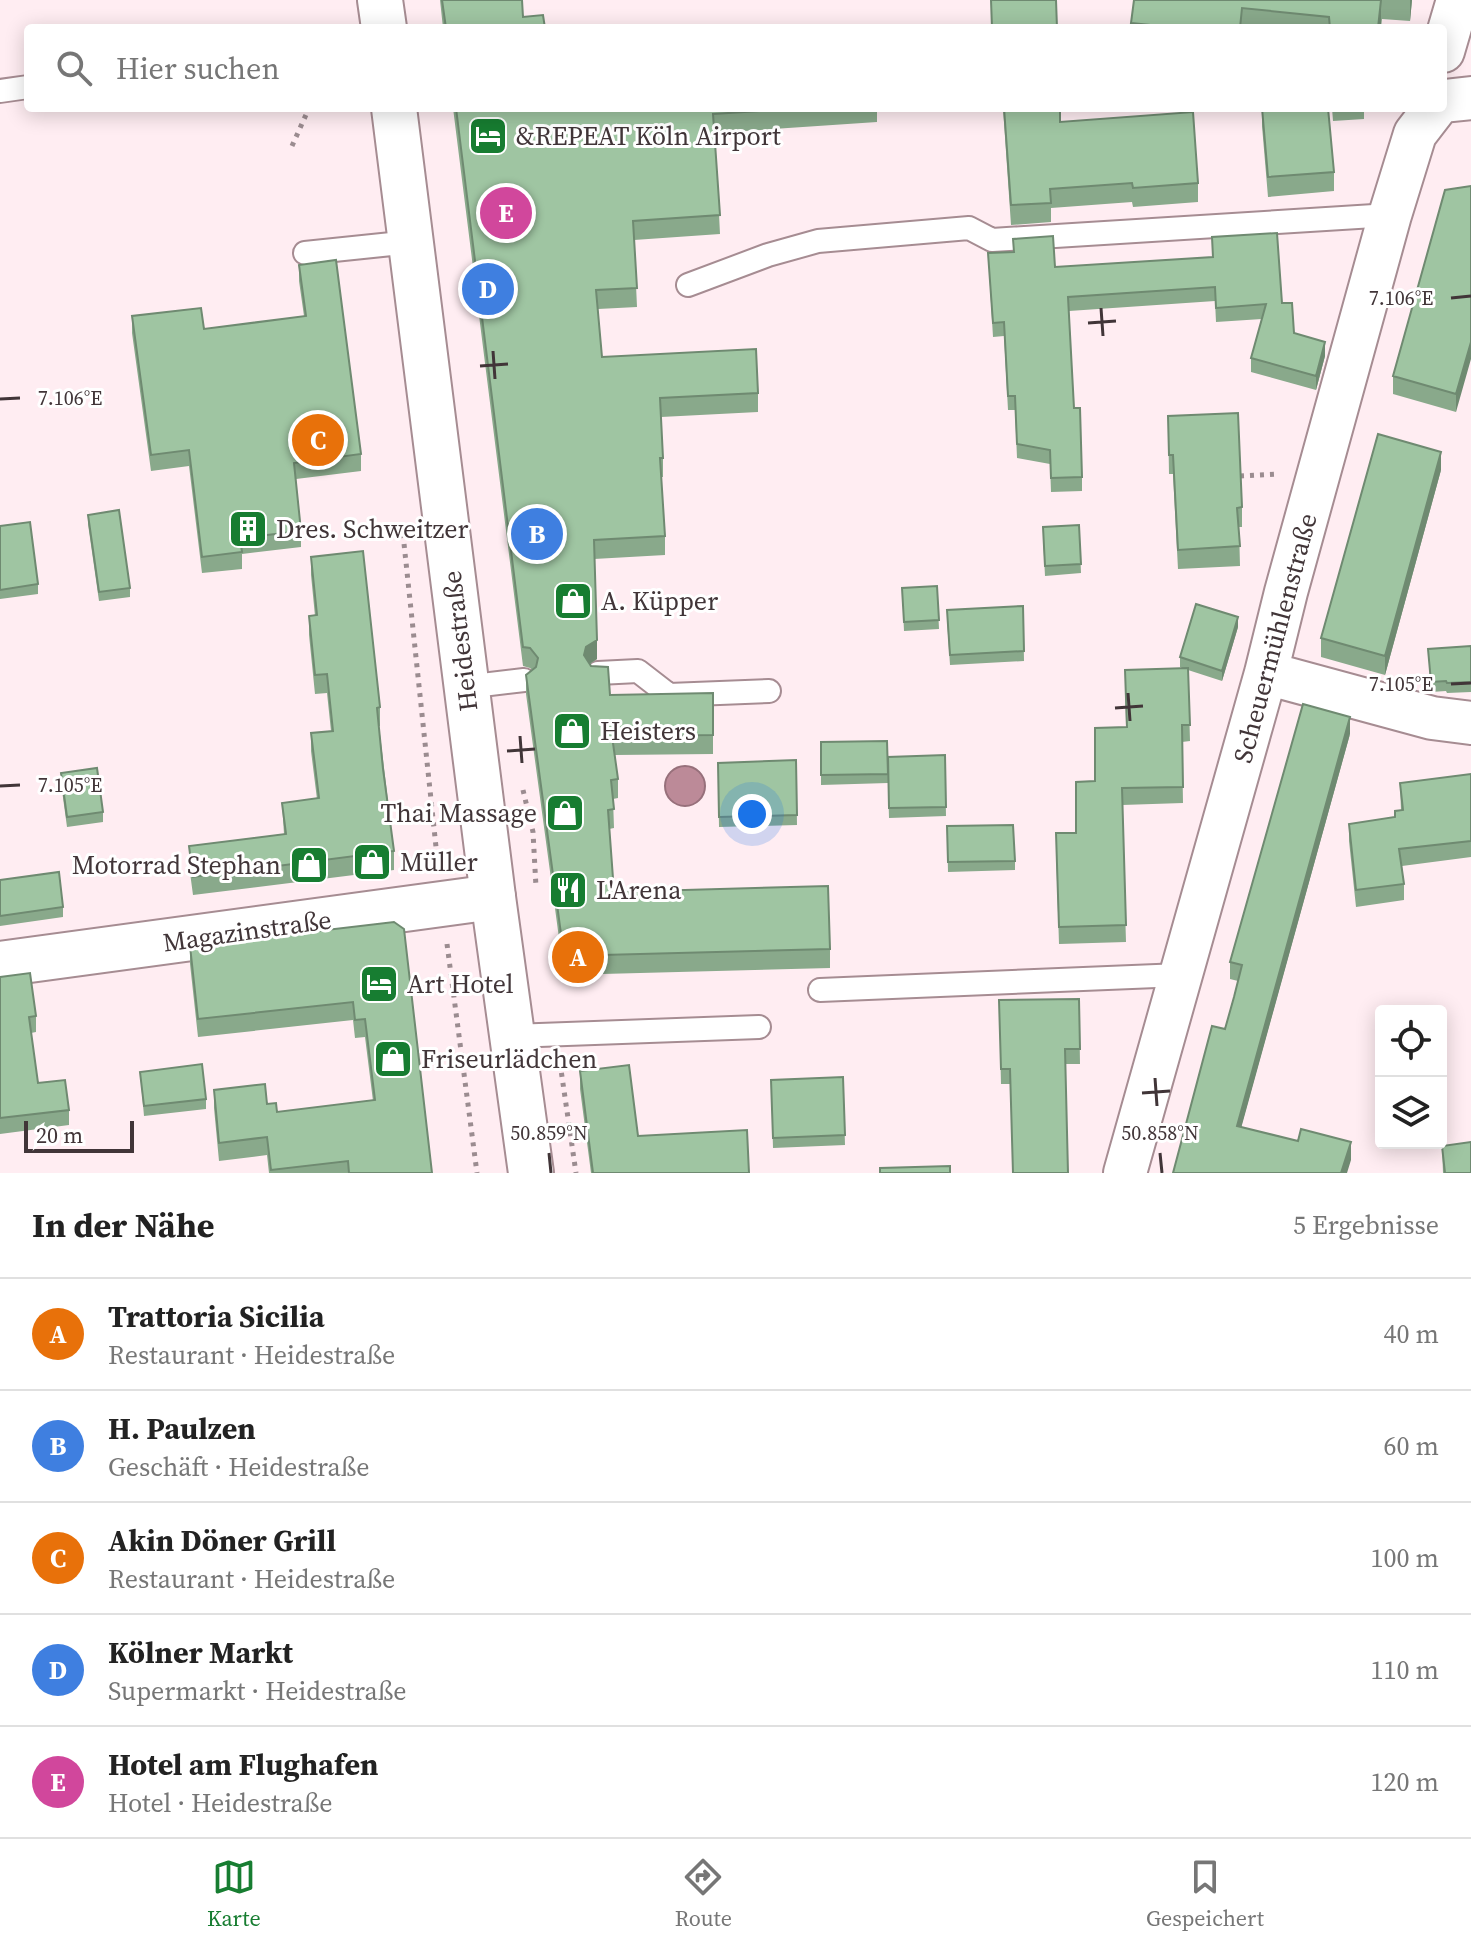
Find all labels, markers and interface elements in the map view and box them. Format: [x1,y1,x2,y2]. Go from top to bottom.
search box [24,24,1447,112]
icon: search [52,46,96,90]
text: Hier suchen [116,48,280,89]
hotel icon: &REPEAT Köln Airport [467,115,509,157]
place label: &REPEAT Köln Airport [516,118,781,154]
pin: E [480,183,532,243]
pin: D [462,259,514,319]
text: 7.106°E [1369,284,1433,312]
text: 7.106°E [38,384,102,412]
pin: C [292,410,344,470]
pin: B [511,504,563,564]
building icon: Dres. Schweitzer [227,508,269,550]
street label: Scheuermühlenstraße [1224,509,1326,767]
place label: Dres. Schweitzer [276,511,469,547]
street label: Heidestraße [434,569,486,713]
shop icon: A. Küpper [552,580,594,622]
place label: A. Küpper [601,583,718,619]
text: 7.105°E [1369,670,1433,698]
shop icon: Heisters [551,710,593,752]
place label: Heisters [600,713,696,749]
text: 7.105°E [38,771,102,799]
shop icon: Thai Massage [544,792,586,834]
your location [732,794,772,834]
place label: Thai Massage [380,795,537,831]
shop icon: Müller [351,841,393,883]
shop icon: Motorrad Stephan [288,844,330,886]
place label: Müller [400,844,478,880]
place label: Motorrad Stephan [72,847,281,883]
restaurant icon: L'Arena [547,869,589,911]
place label: L'Arena [596,872,682,908]
street label: Magazinstraße [160,901,334,961]
pin: A [552,927,604,987]
hotel icon: Art Hotel [358,963,400,1005]
place label: Art Hotel [407,966,514,1002]
map controls [1375,1005,1447,1149]
button: locate [1375,1005,1447,1077]
shop icon: Friseurlädchen [372,1038,414,1080]
place label: Friseurlädchen [421,1041,597,1077]
button: layers [1375,1077,1447,1149]
scale bar [24,1117,134,1153]
text: 50.859°N [510,1119,588,1147]
text: 50.858°N [1121,1119,1199,1147]
text: 20 m [36,1120,83,1150]
text: In der Nähe [32,1202,215,1248]
text: 5 Ergebnisse [1293,1207,1439,1243]
text: Trattoria Sicilia [108,1296,325,1337]
text: A [49,1316,67,1352]
text: 40 m [1384,1316,1439,1352]
text: Restaurant · Heidestraße [108,1337,395,1373]
text: H. Paulzen [108,1408,256,1449]
text: B [50,1428,66,1464]
text: 60 m [1384,1428,1439,1464]
text: Geschäft · Heidestraße [108,1449,370,1485]
text: Akin Döner Grill [108,1520,336,1561]
text: C [50,1540,66,1576]
text: 100 m [1371,1540,1439,1576]
text: Restaurant · Heidestraße [108,1561,395,1597]
text: Kölner Markt [108,1632,293,1673]
text: D [49,1652,67,1688]
text: 110 m [1371,1652,1439,1688]
text: Supermarkt · Heidestraße [108,1673,407,1709]
text: Hotel am Flughafen [108,1744,379,1785]
text: E [50,1764,66,1800]
text: 120 m [1371,1764,1439,1800]
text: Hotel · Heidestraße [108,1785,332,1821]
tab: Karte [207,1855,261,1933]
tab: Route [675,1855,732,1933]
tab: Gespeichert [1146,1855,1264,1933]

